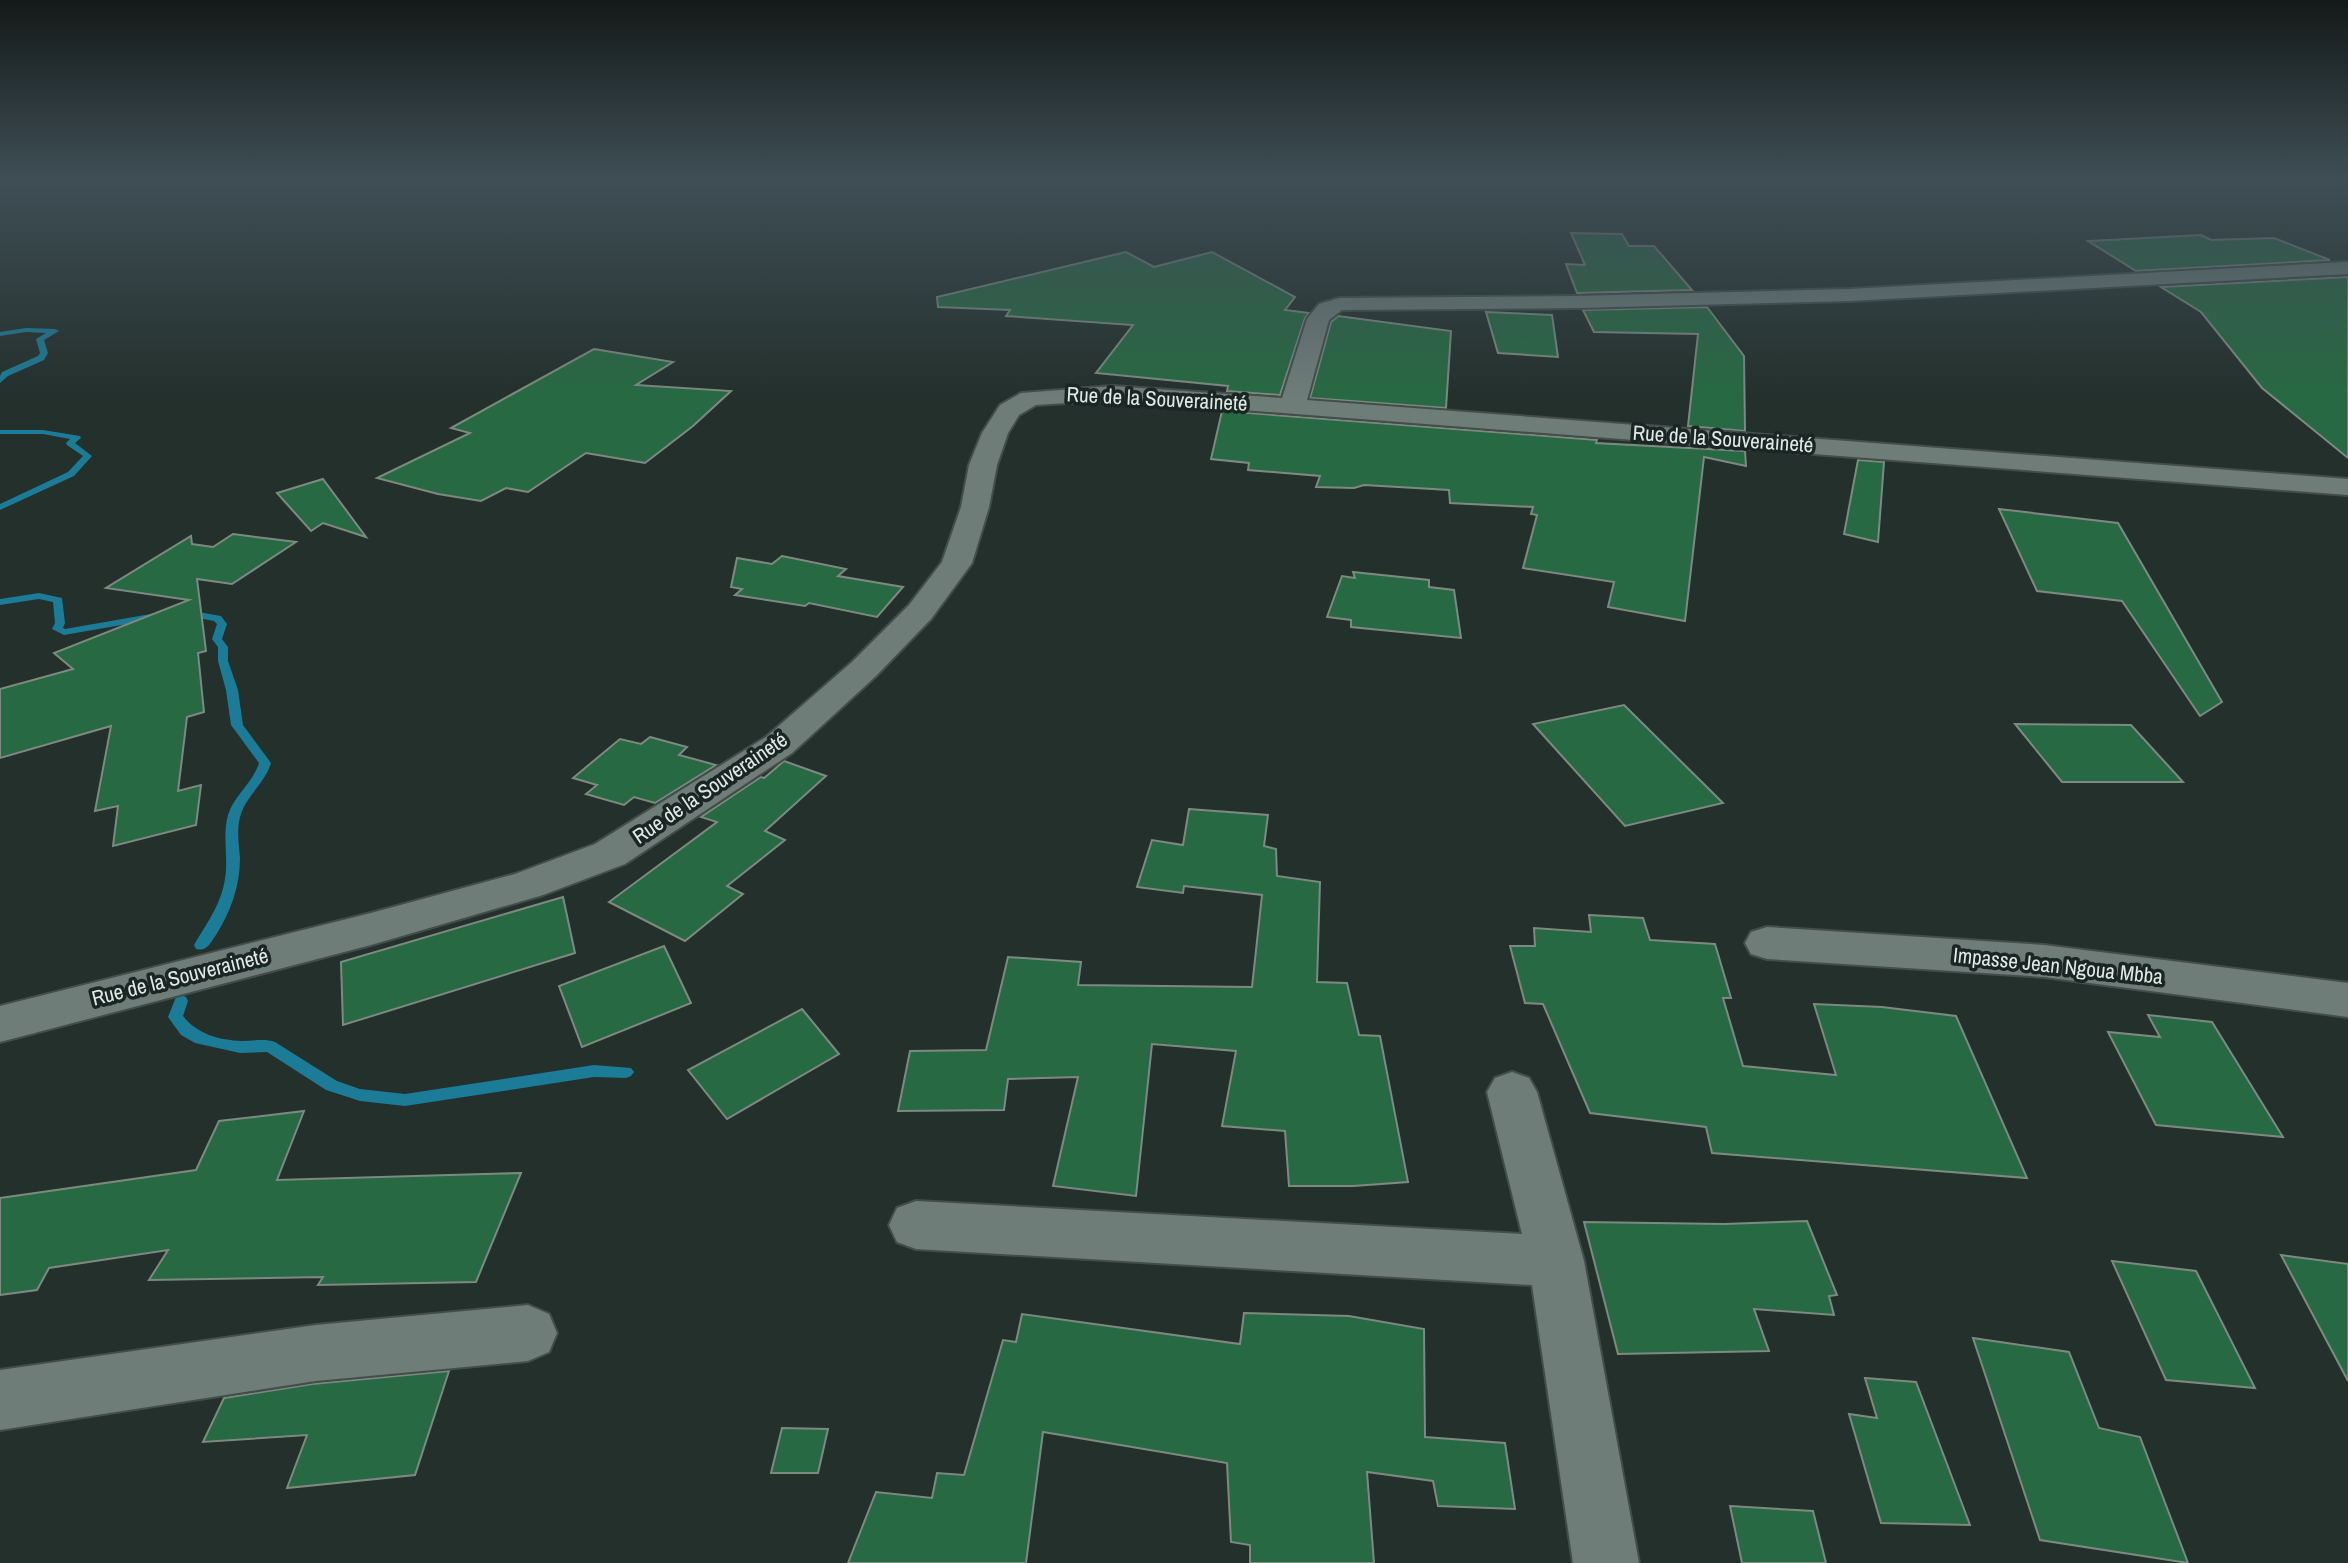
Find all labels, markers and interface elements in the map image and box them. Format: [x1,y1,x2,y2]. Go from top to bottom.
street label: Rue de la Souveraineté [1066,379,1248,418]
street label: Rue de la Souveraineté [1632,418,1814,459]
street label: Rue de la Souveraineté [627,725,793,850]
street label: Impasse Jean Ngoua Mbba [1952,940,2165,991]
street label: Rue de la Souveraineté [89,941,271,1012]

